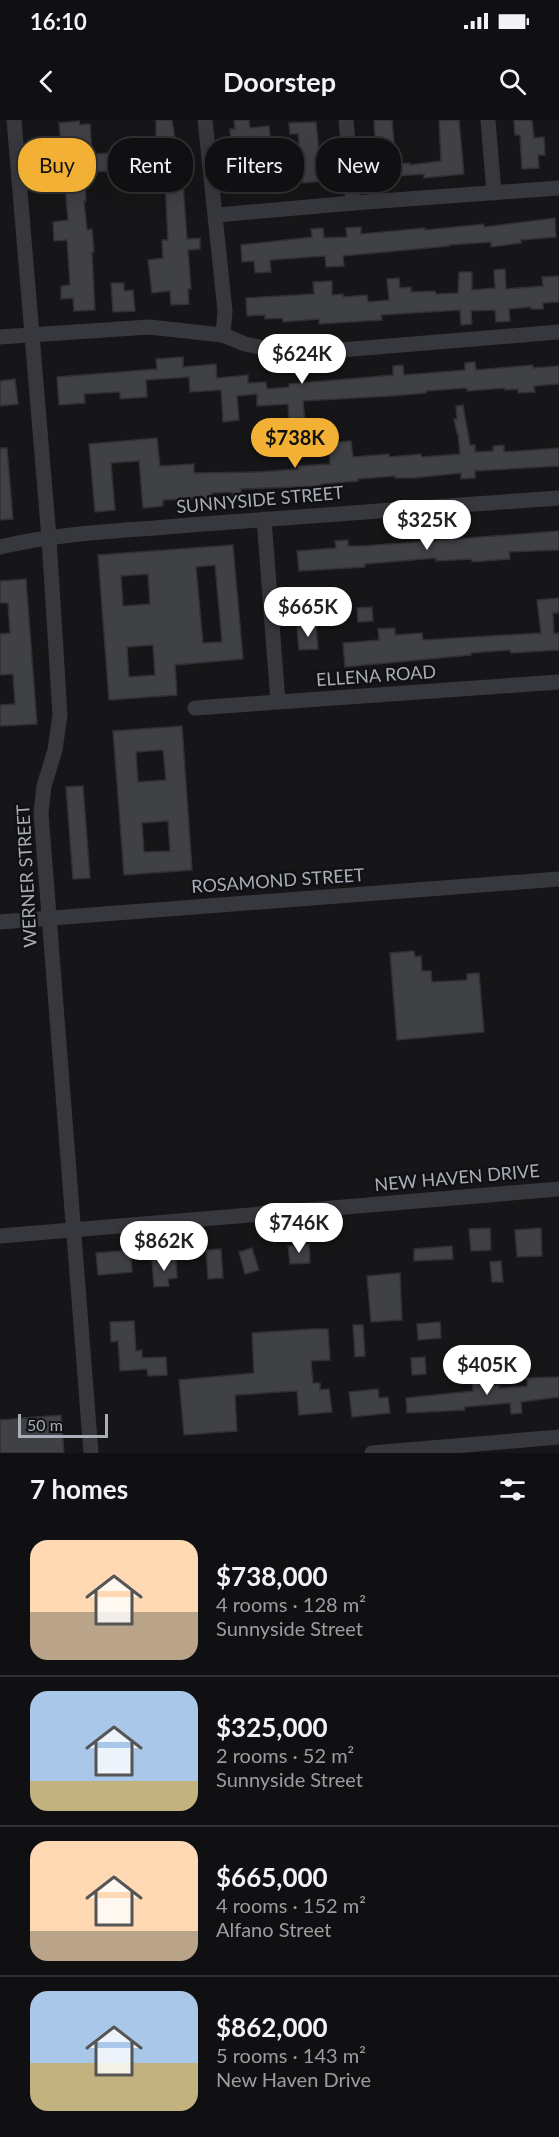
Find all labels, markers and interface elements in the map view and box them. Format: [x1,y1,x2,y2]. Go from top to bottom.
text: 16:10 [30,8,87,35]
icon: back [30,65,63,98]
text: Doorstep [223,65,336,98]
icon: search [496,65,529,98]
chip: Buy [18,138,96,192]
chip: Rent [108,138,193,192]
chip: Filters [205,138,304,192]
chip: New [316,138,401,192]
pin: $624K [260,334,344,385]
text: $624K [272,341,332,365]
pin: $738K [253,418,337,469]
text: $738K [265,425,325,449]
street label: SUNNYSIDE STREET [175,481,345,517]
pin: $325K [385,500,469,551]
text: $325K [397,507,457,531]
pin: $665K [266,587,350,638]
text: $665K [278,594,338,618]
street label: ELLENA ROAD [315,660,437,690]
street label: WERNER STREET [11,803,41,948]
street label: ROSAMOND STREET [191,863,366,897]
street label: NEW HAVEN DRIVE [373,1159,540,1195]
pin: $746K [257,1203,341,1254]
text: $746K [269,1210,329,1234]
pin: $862K [122,1221,206,1272]
text: $862K [134,1228,194,1252]
pin: $405K [445,1345,529,1396]
text: $405K [457,1352,517,1376]
scale bar [18,1411,108,1438]
text: 50 m [27,1415,63,1434]
text: 7 homes [30,1473,128,1505]
icon: filters [496,1473,529,1506]
text: $738,000 [216,1560,328,1592]
icon: home [78,1564,150,1636]
text: 4 rooms · 128 m² [216,1592,366,1616]
text: Sunnyside Street [216,1616,363,1640]
text: $325,000 [216,1711,328,1743]
icon: home [78,1715,150,1787]
text: 2 rooms · 52 m² [216,1743,354,1767]
text: Sunnyside Street [216,1767,363,1791]
text: $665,000 [216,1861,328,1893]
icon: home [78,1865,150,1937]
text: 4 rooms · 152 m² [216,1893,366,1917]
text: Alfano Street [216,1917,331,1941]
text: $862,000 [216,2011,328,2043]
icon: home [78,2015,150,2087]
text: 5 rooms · 143 m² [216,2043,366,2067]
text: New Haven Drive [216,2067,371,2091]

